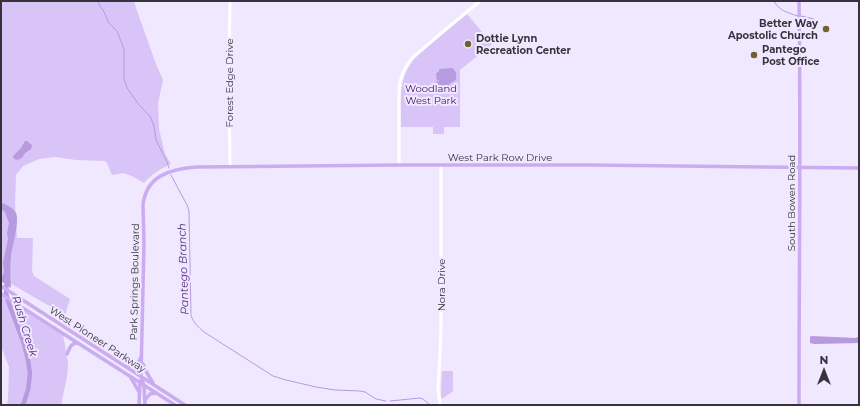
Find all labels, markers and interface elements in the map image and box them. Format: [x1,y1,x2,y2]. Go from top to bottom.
place label: Better Way Apostolic Church [727,17,819,42]
marker: Better Way Apostolic Church [821,24,831,34]
place label: Dottie Lynn Recreation Center [476,32,572,57]
street label: Forest Edge Drive [223,38,236,128]
marker: Dottie Lynn Recreation Center [463,39,473,49]
place label: Pantego Post Office [762,43,820,68]
marker: Pantego Post Office [749,50,759,60]
park label: Woodland West Park [405,82,457,107]
street label: West Park Row Drive [448,151,552,164]
street label: South Bowen Road [785,155,798,251]
street label: Park Springs Boulevard [127,223,142,341]
water label: Pantego Branch [174,223,192,315]
street label: Nora Drive [435,259,448,311]
water label: Rush Creek [9,294,41,359]
street label: West Pioneer Parkway [47,303,149,376]
north arrow [804,350,844,390]
text: N [820,353,828,367]

